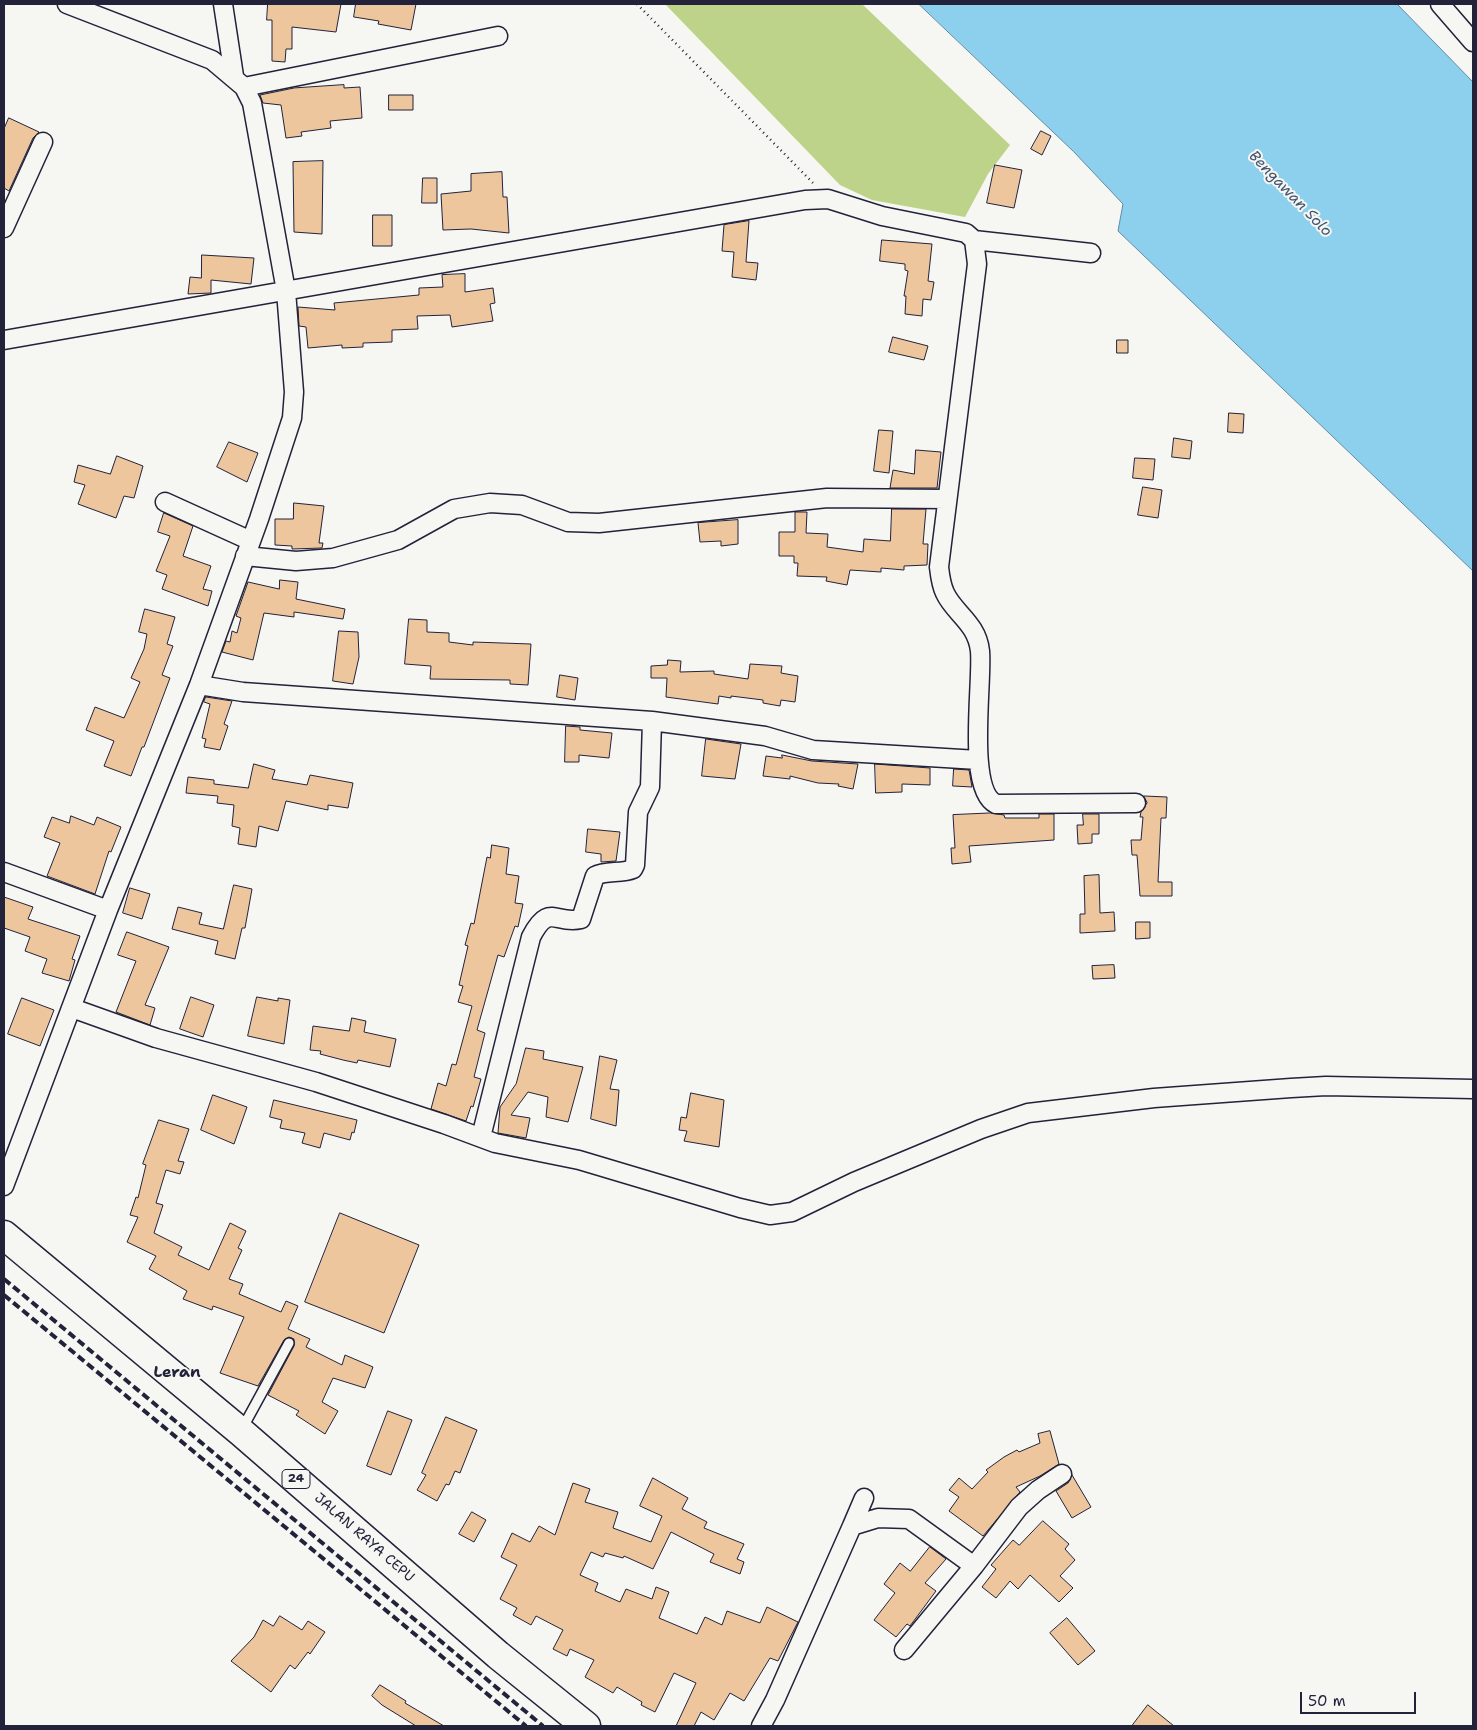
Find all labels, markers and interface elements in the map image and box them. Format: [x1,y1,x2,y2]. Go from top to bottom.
water label: Bengawan Solo [1245,147,1335,241]
district label: Leran [153,1363,201,1383]
road number: 24 [282,1470,310,1488]
street label: JALAN RAYA CEPU [311,1490,417,1586]
scale bar [1302,1682,1418,1714]
text: 50 m [1308,1691,1346,1711]

